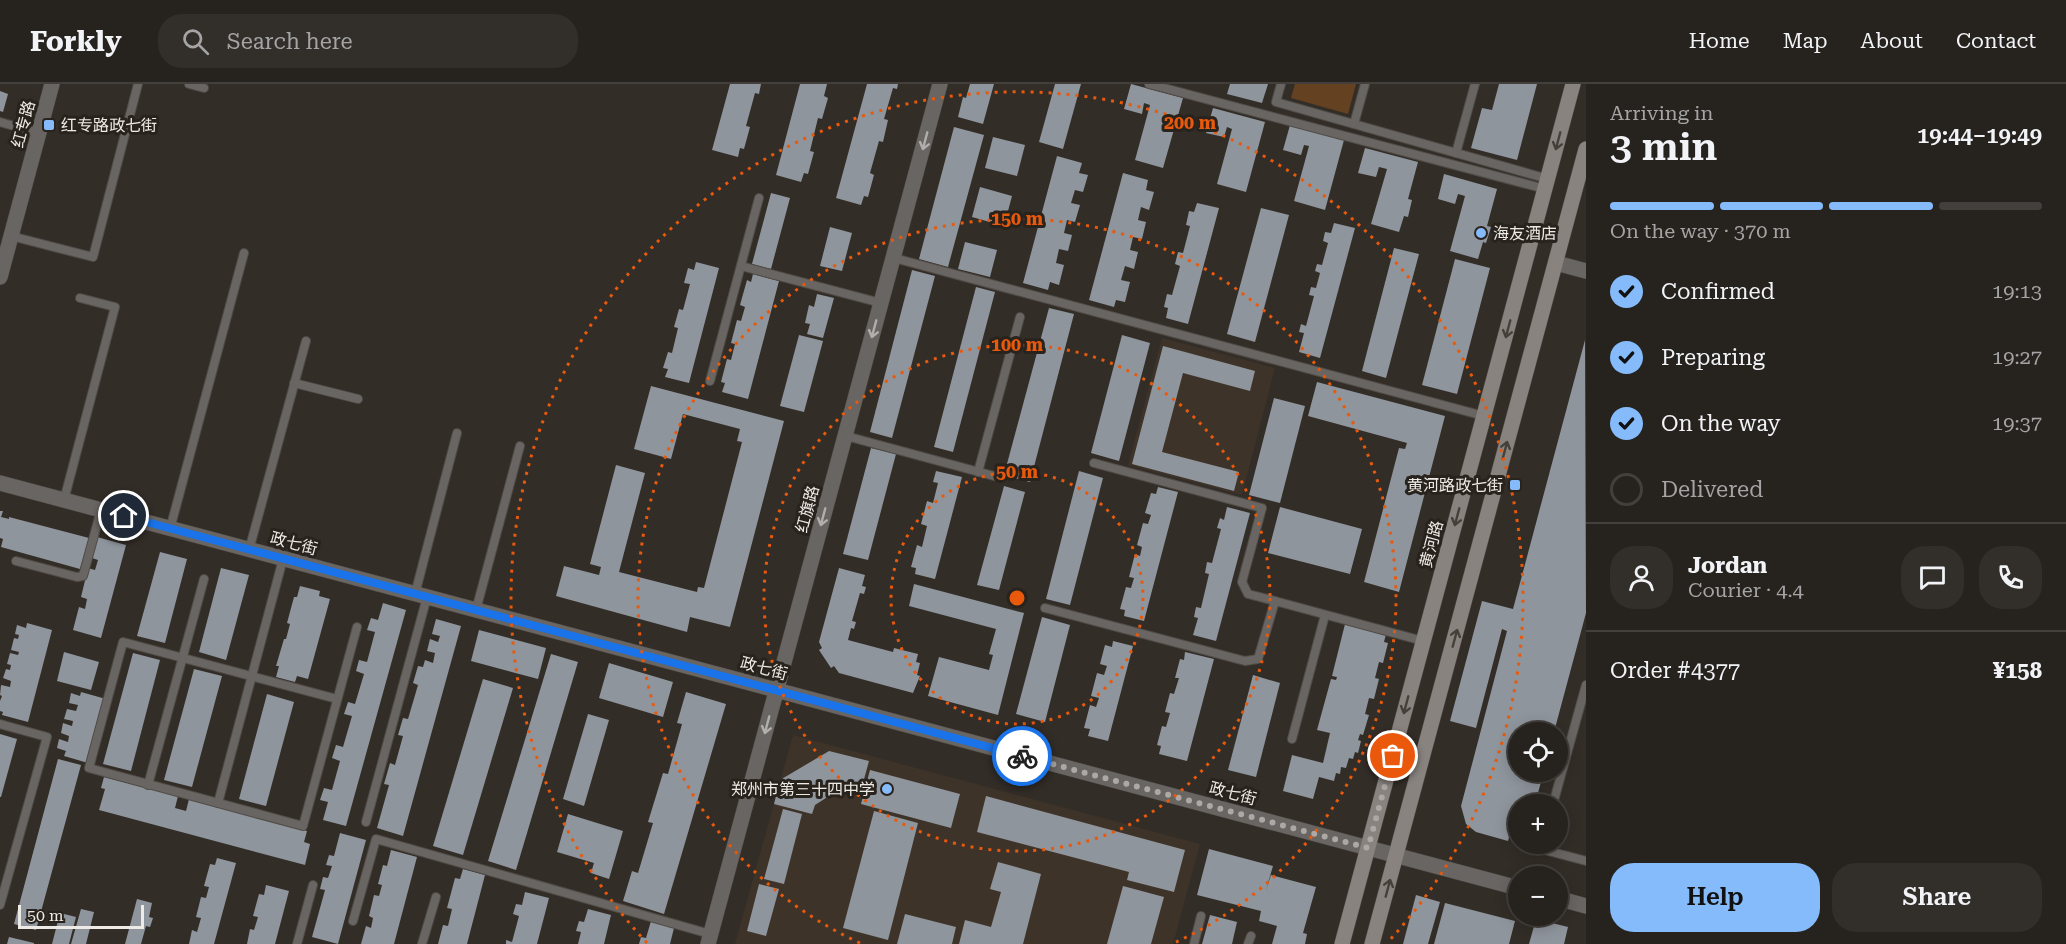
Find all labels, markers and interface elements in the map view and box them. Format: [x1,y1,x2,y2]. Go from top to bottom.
search box [158,14,578,68]
text: Forkly [30,25,122,58]
icon: search [179,25,212,58]
text: Search here [227,29,353,54]
text: Home [1689,29,1750,53]
text: Map [1783,29,1828,53]
text: About [1861,29,1923,53]
text: Contact [1956,29,2036,53]
street label: 红专路 [8,98,39,150]
text: Arriving in [1610,101,1713,125]
text: 200 m [1164,112,1217,133]
place label: 红专路政七街 [61,116,157,135]
marker: 红专路政七街 [42,118,56,132]
text: 19:44–19:49 [1917,123,2042,148]
text: 3 min [1610,124,1717,170]
one-way arrow [919,131,930,150]
one-way arrow [1552,131,1564,150]
text: 150 m [991,208,1044,229]
text: On the way · 370 m [1610,219,1791,243]
place label: 海友酒店 [1493,224,1557,243]
marker: 海友酒店 [1474,226,1488,240]
icon: check [1610,275,1643,308]
text: Confirmed [1661,279,1775,304]
text: 19:13 [1992,279,2042,303]
one-way arrow [868,319,880,338]
one-way arrow [1501,319,1513,338]
text: 100 m [991,334,1044,355]
icon: check [1610,341,1643,374]
text: Preparing [1661,345,1765,370]
text: 19:27 [1992,345,2042,369]
icon: check [1610,407,1643,440]
text: On the way [1661,411,1781,436]
text: 19:37 [1992,411,2042,435]
one-way arrow [1500,441,1511,460]
text: 50 m [996,461,1039,482]
place label: 黄河路政七街 [1407,476,1503,495]
text: Delivered [1661,477,1763,502]
marker: 黄河路政七街 [1508,478,1522,492]
street label: 红旗路 [792,483,823,535]
pin [98,490,149,541]
icon: home [107,499,140,532]
one-way arrow [817,507,829,526]
one-way arrow [1451,507,1462,526]
street label: 黄河路 [1416,518,1447,570]
street label: 政七街 [268,528,320,559]
button: person [1610,546,1673,609]
button: chat [1901,546,1964,609]
button: phone [1979,546,2042,609]
text: Jordan [1688,553,1767,578]
text: Courier · 4.4 [1688,578,1804,602]
centre of rings [1007,588,1027,608]
one-way arrow [1449,629,1461,648]
street label: 政七街 [738,653,790,684]
text: Order #4377 [1610,658,1740,683]
text: ¥158 [1993,658,2042,683]
one-way arrow [1400,696,1411,715]
one-way arrow [761,716,772,735]
map controls [1508,722,1568,926]
button: locate [1508,722,1568,782]
courier [992,726,1052,786]
pin [1367,730,1418,781]
icon: bag [1376,739,1409,772]
icon: bike [1006,740,1039,773]
street label: 政七街 [1207,778,1259,809]
place label: 郑州市第三十四中学 [731,780,875,799]
marker: 郑州市第三十四中学 [880,782,894,796]
button: + [1508,794,1568,854]
button: Help [1610,863,1820,932]
button: Share [1832,863,2042,932]
button: − [1508,866,1568,926]
one-way arrow [1382,878,1394,897]
scale bar [18,902,144,930]
text: 50 m [27,906,64,925]

